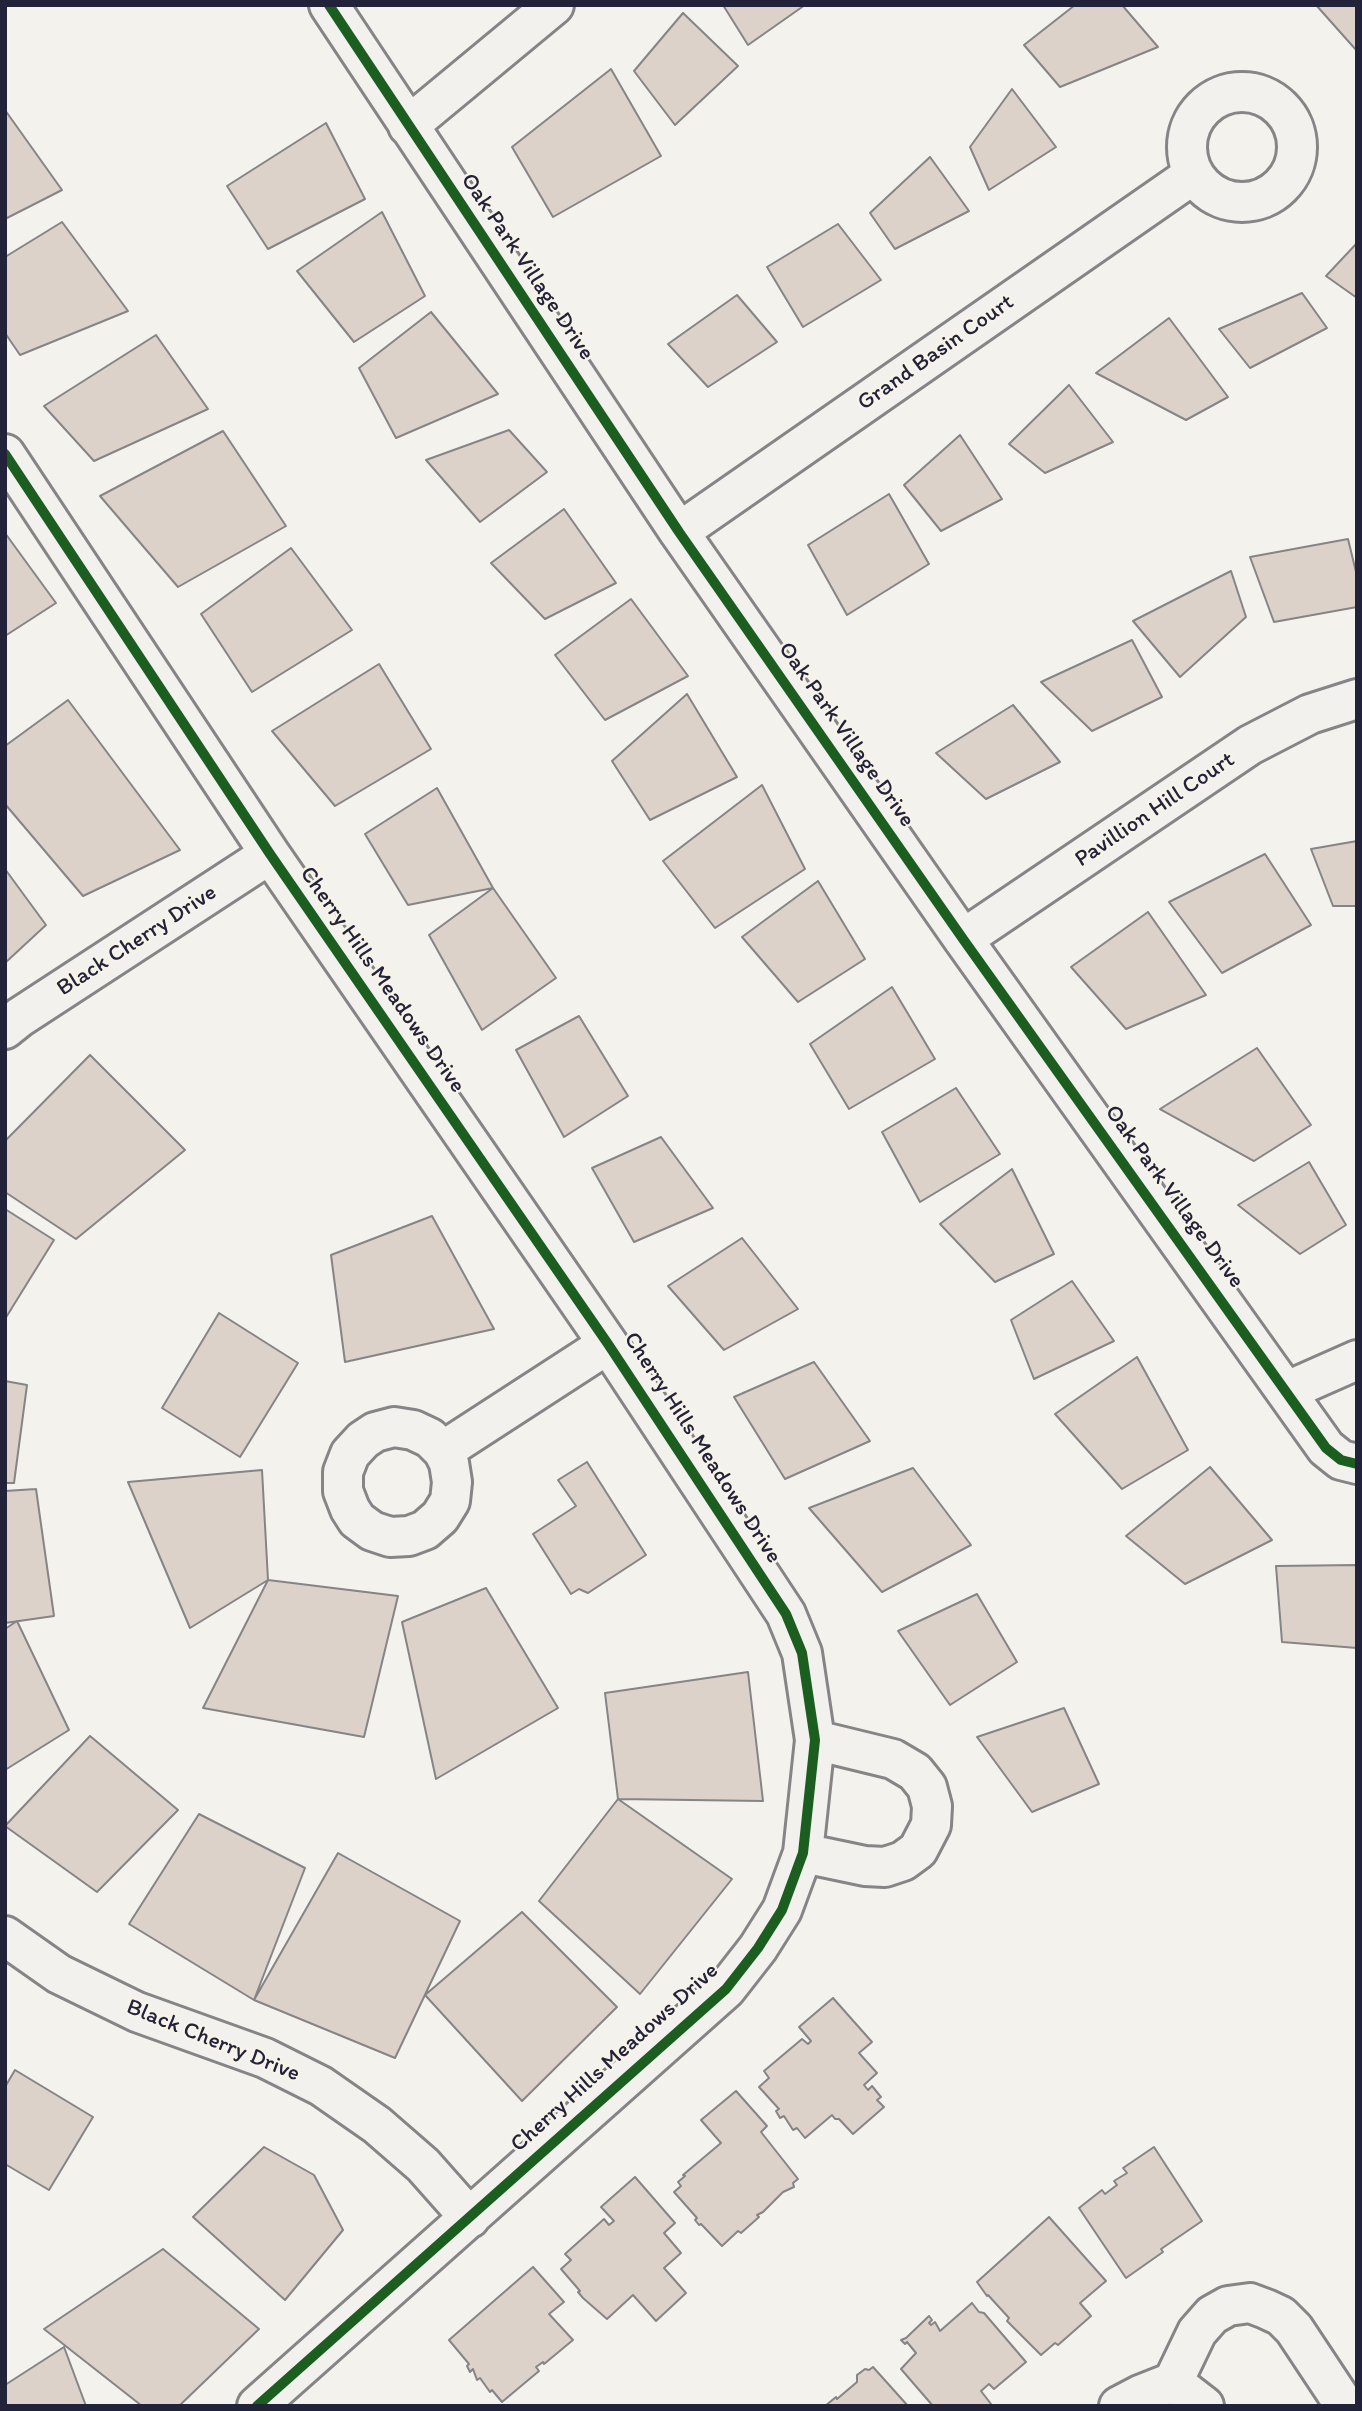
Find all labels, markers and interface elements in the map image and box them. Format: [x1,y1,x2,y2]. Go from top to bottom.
street label: Oak Park Village Drive [454,168,600,366]
street label: Grand Basin Court [853,289,1019,417]
street label: Oak Park Village Drive [772,637,920,833]
street label: Pavillion Hill Court [1070,746,1240,874]
street label: Cherry Hills Meadows Drive [293,862,471,1098]
street label: Black Cherry Drive [52,879,222,1003]
street label: Oak Park Village Drive [1098,1100,1250,1294]
street label: Cherry Hills Meadows Drive [617,1327,787,1569]
street label: Cherry Hills Meadows Drive [505,1957,725,2159]
street label: Black Cherry Drive [122,1994,304,2088]

